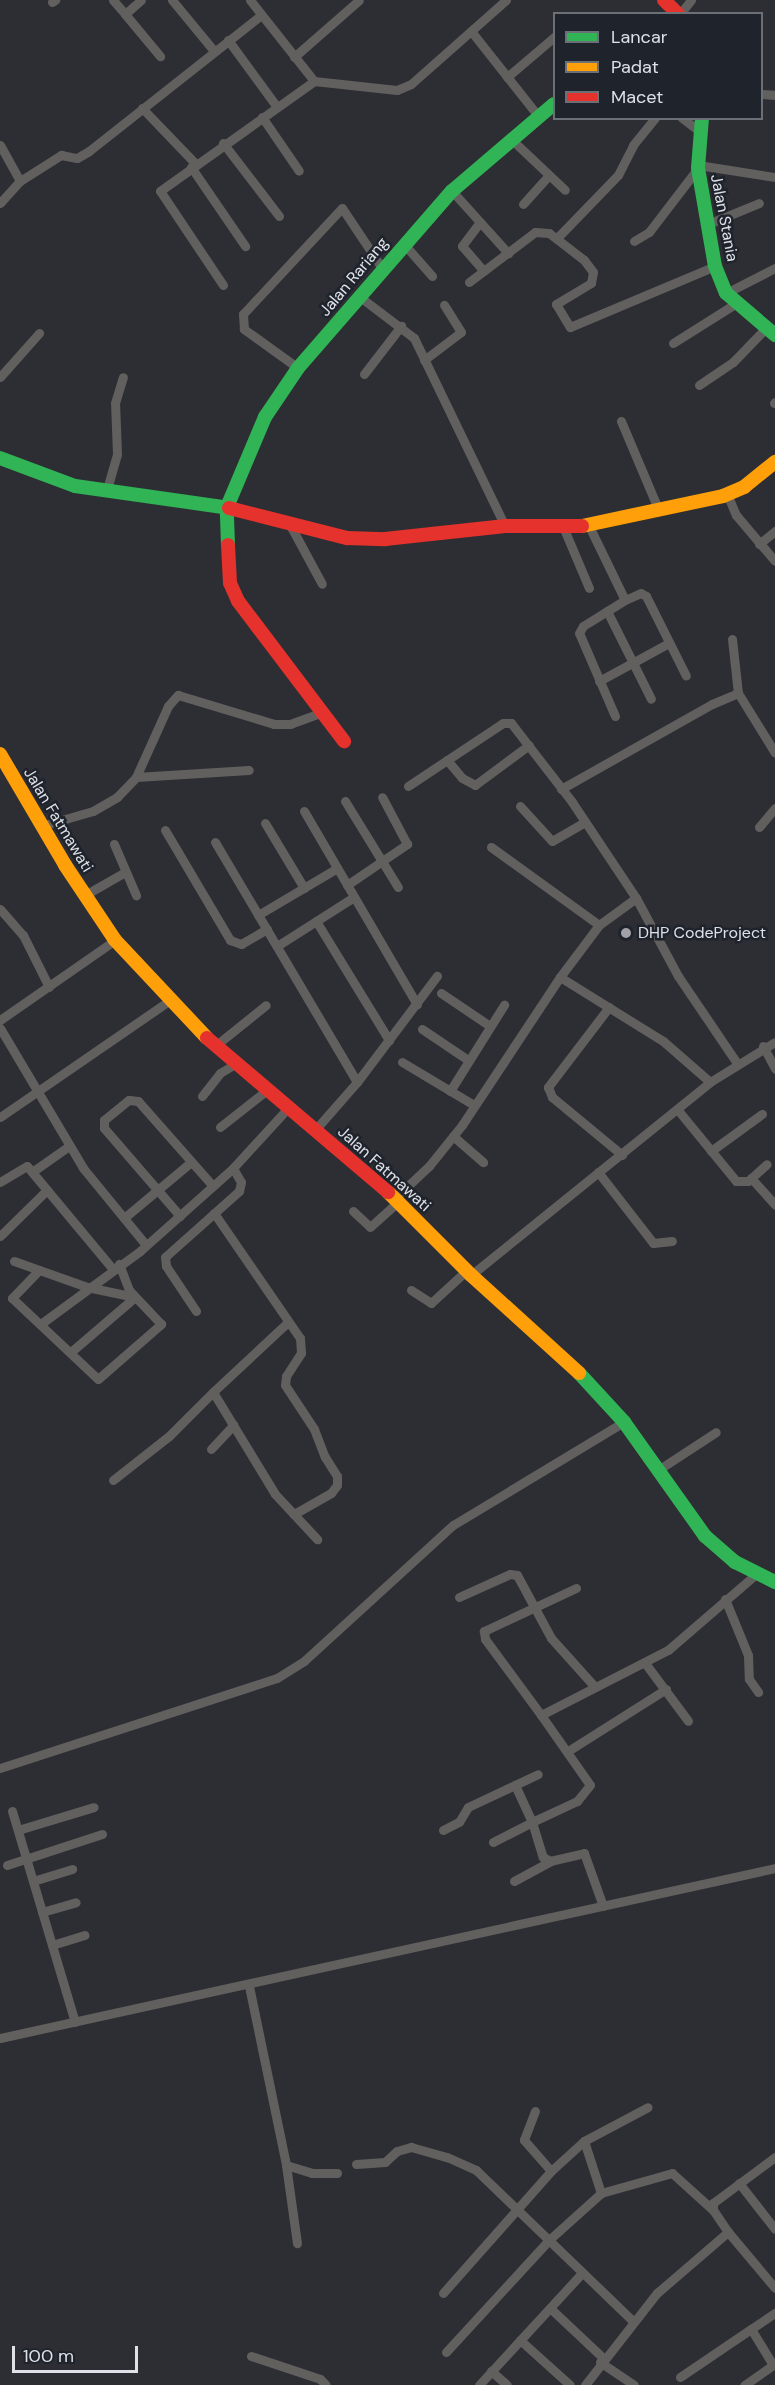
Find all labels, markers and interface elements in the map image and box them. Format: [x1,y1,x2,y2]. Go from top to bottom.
legend [553,12,763,120]
text: Lancar [611,25,667,49]
text: Padat [611,55,659,79]
text: Macet [611,85,663,109]
street label: Jalan Stania [706,173,742,263]
street label: Jalan Rariang [315,234,393,320]
street label: Jalan Fatmawati [19,764,97,876]
place label: DHP CodeProject [638,923,766,943]
marker: DHP CodeProject [619,926,633,940]
street label: Jalan Fatmawati [334,1122,434,1216]
scale bar [15,2334,141,2372]
text: 100 m [23,2344,74,2368]

